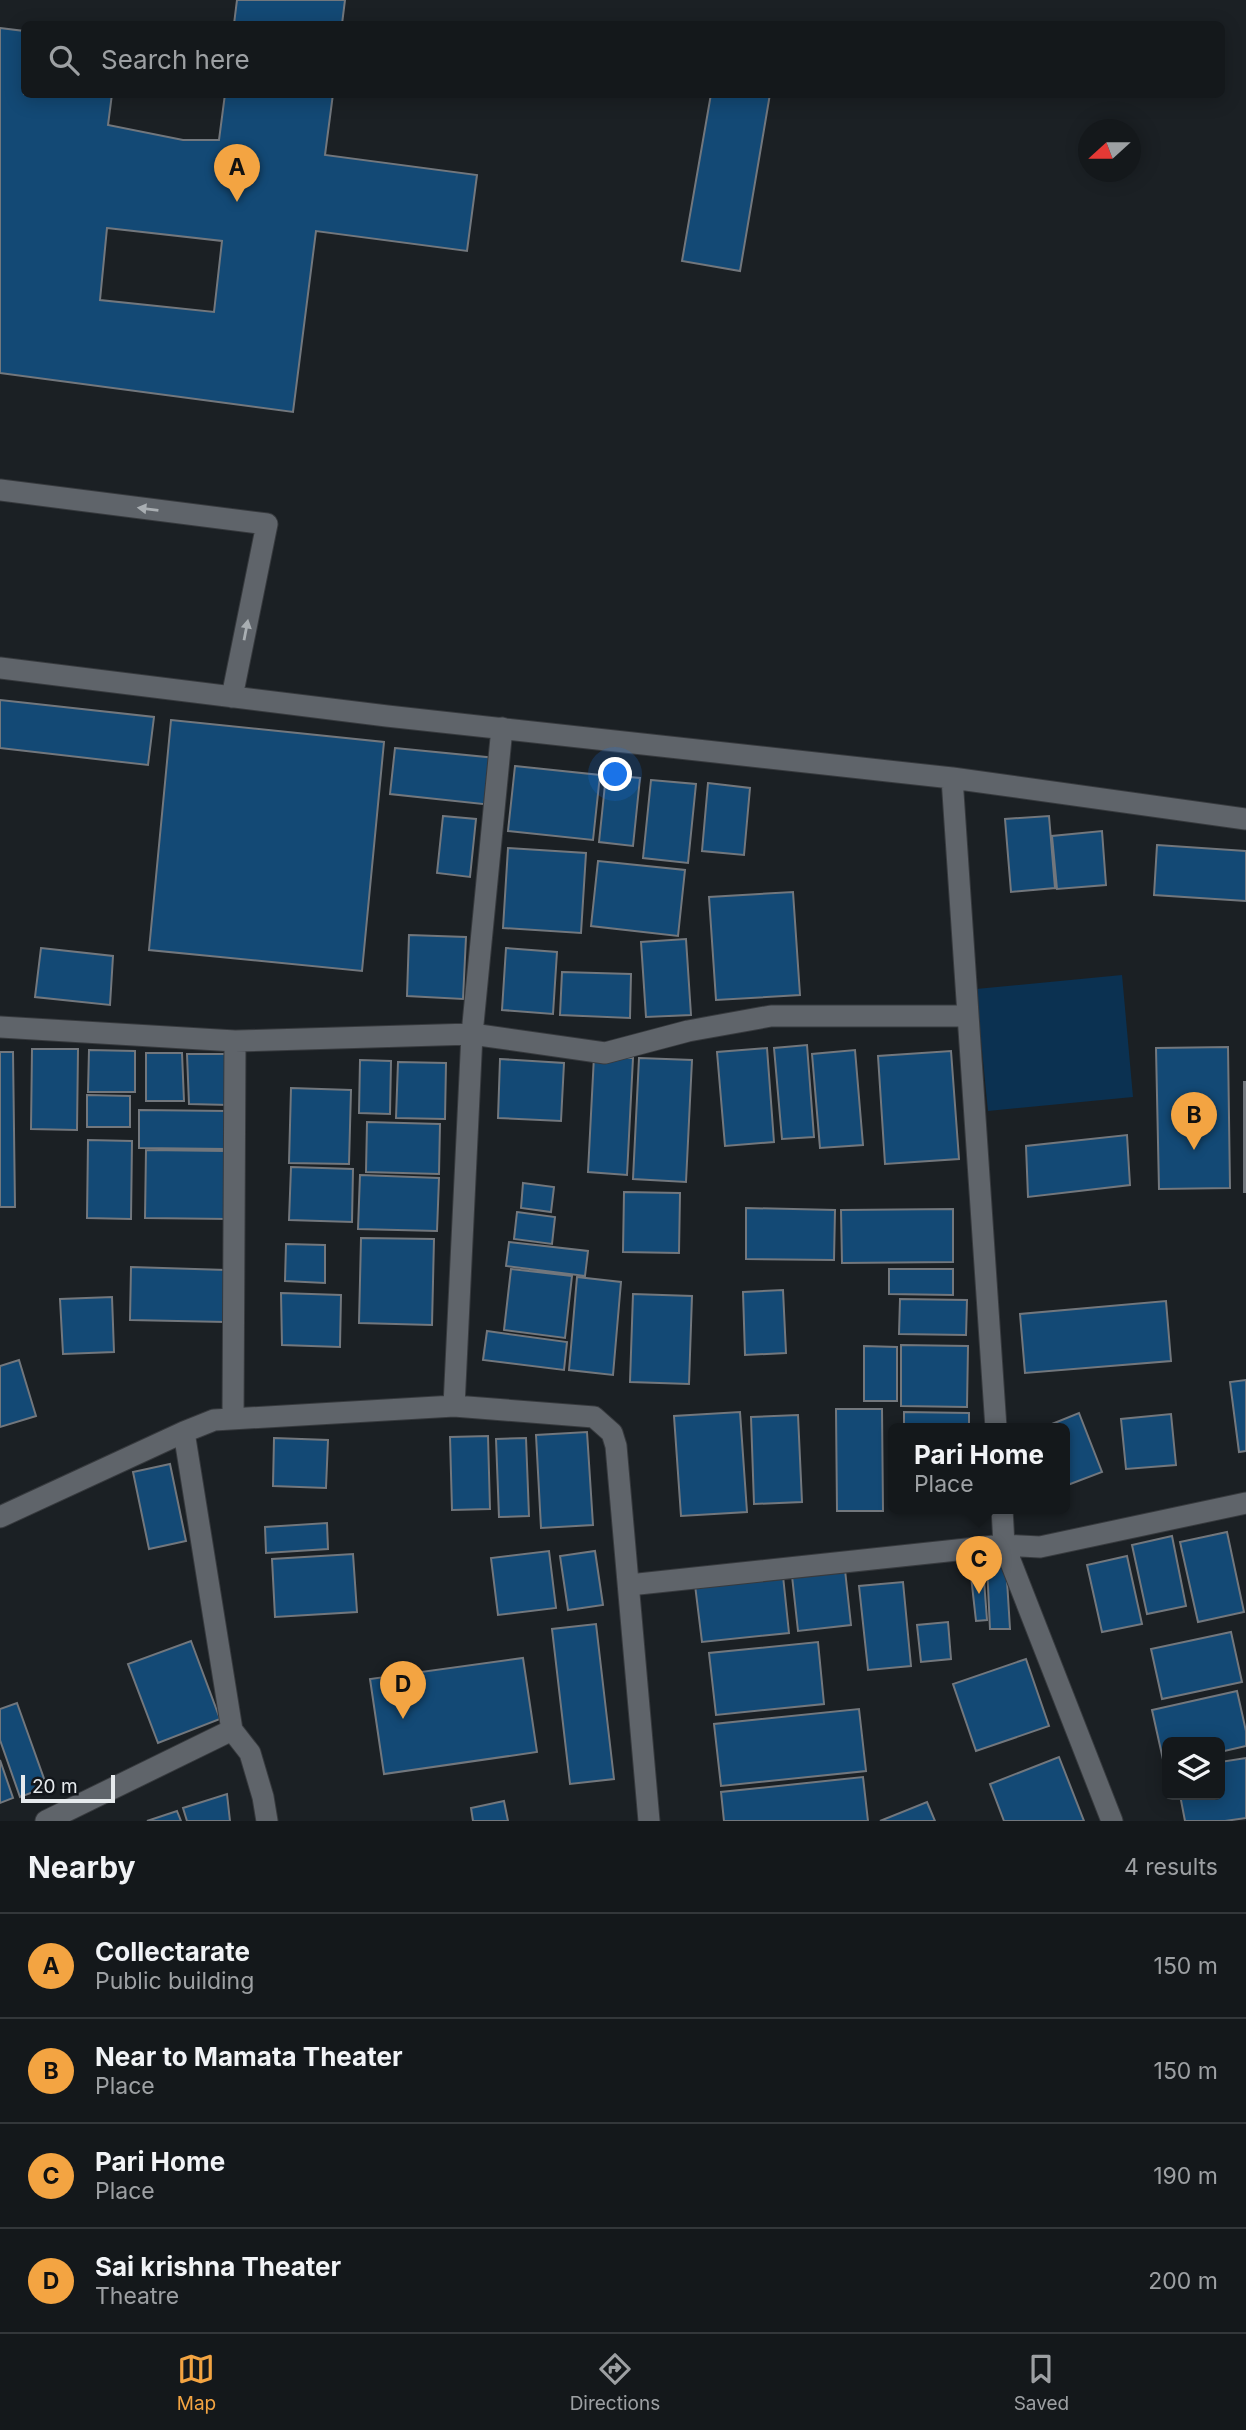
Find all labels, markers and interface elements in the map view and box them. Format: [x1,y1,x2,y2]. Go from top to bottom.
search box [21,21,1225,98]
icon: search [45,41,83,79]
text: Search here [101,44,250,75]
north arrow [1078,119,1141,182]
pin: A [214,144,260,202]
one-way arrow [137,503,159,514]
one-way arrow [240,619,251,641]
your location [598,757,632,791]
pin: B [1171,1092,1217,1150]
popup [888,1423,1070,1514]
text: Pari Home [914,1439,1044,1470]
text: Place [914,1470,974,1498]
pin: C [956,1536,1002,1594]
pin: D [380,1661,426,1719]
map controls [1162,1737,1225,1800]
button: layers [1162,1737,1225,1800]
scale bar [21,1772,116,1804]
text: 20 m [32,1775,78,1798]
text: Nearby [28,1849,136,1885]
text: 4 results [1124,1853,1218,1881]
text: Collectarate [95,1936,250,1967]
text: A [42,1952,60,1980]
text: 150 m [1154,1952,1218,1980]
text: Public building [95,1967,254,1995]
text: Near to Mamata Theater [95,2041,403,2072]
text: B [43,2057,59,2085]
text: 150 m [1154,2057,1218,2085]
text: Place [95,2072,155,2100]
text: Pari Home [95,2146,225,2177]
text: C [42,2162,60,2190]
text: 190 m [1153,2162,1218,2190]
text: Place [95,2177,155,2205]
text: Sai krishna Theater [95,2251,341,2282]
text: D [43,2267,59,2295]
text: 200 m [1148,2267,1218,2295]
text: Theatre [95,2282,179,2310]
tab: Map [177,2350,216,2415]
tab: Directions [570,2350,660,2415]
tab: Saved [1014,2350,1069,2415]

